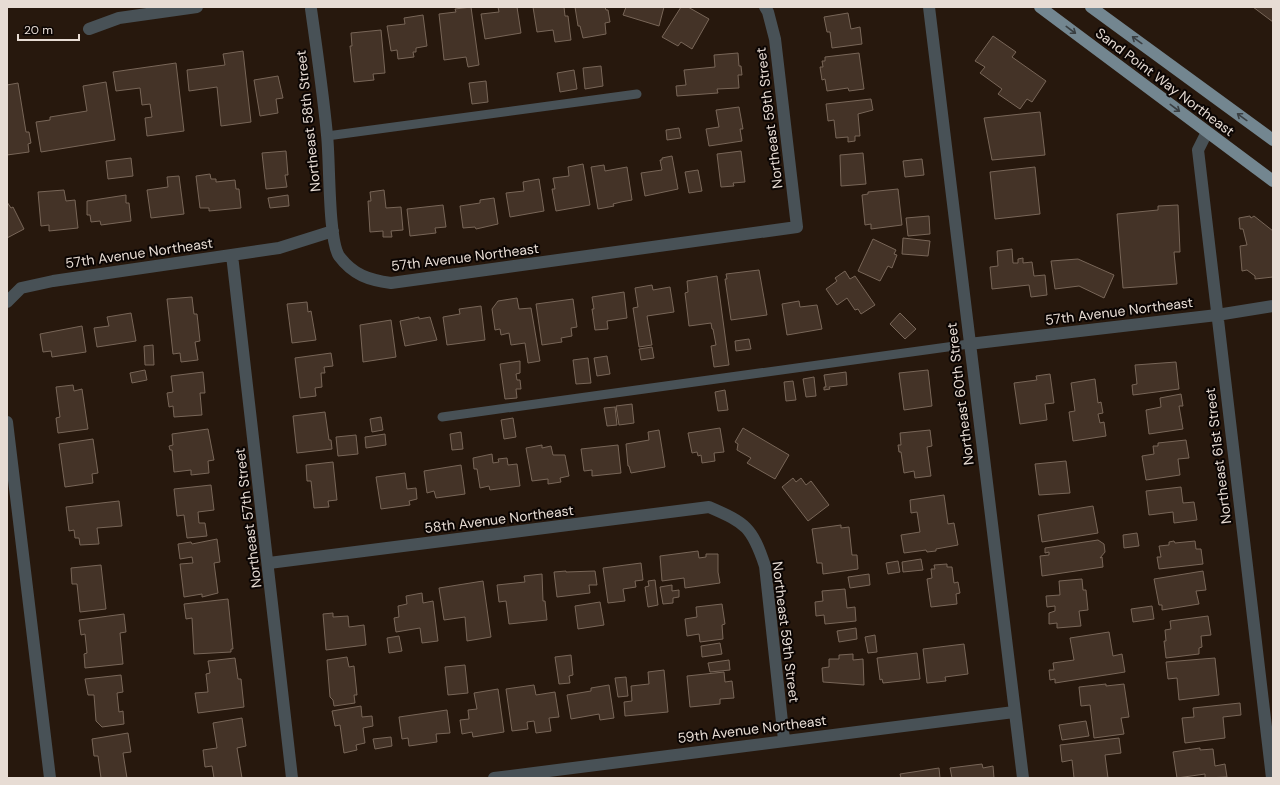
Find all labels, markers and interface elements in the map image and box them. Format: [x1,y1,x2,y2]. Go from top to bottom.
scale bar [18,16,79,42]
text: 20 m [24,22,53,38]
street label: Sand Point Way Northeast [1092,24,1238,140]
one-way arrow [1066,26,1077,35]
one-way arrow [1131,36,1142,45]
street label: Northeast 59th Street [751,46,787,190]
street label: Northeast 58th Street [292,49,324,193]
one-way arrow [1170,104,1181,113]
one-way arrow [1236,113,1247,121]
street label: 57th Avenue Northeast [64,234,214,272]
street label: 57th Avenue Northeast [390,239,540,275]
street label: 57th Avenue Northeast [1044,293,1194,329]
street label: Northeast 60th Street [942,322,978,466]
street label: Northeast 61st Street [1201,387,1235,525]
street label: Northeast 57th Street [230,447,266,589]
street label: 58th Avenue Northeast [423,501,575,537]
street label: Northeast 59th Street [768,560,804,704]
street label: 59th Avenue Northeast [676,711,828,747]

